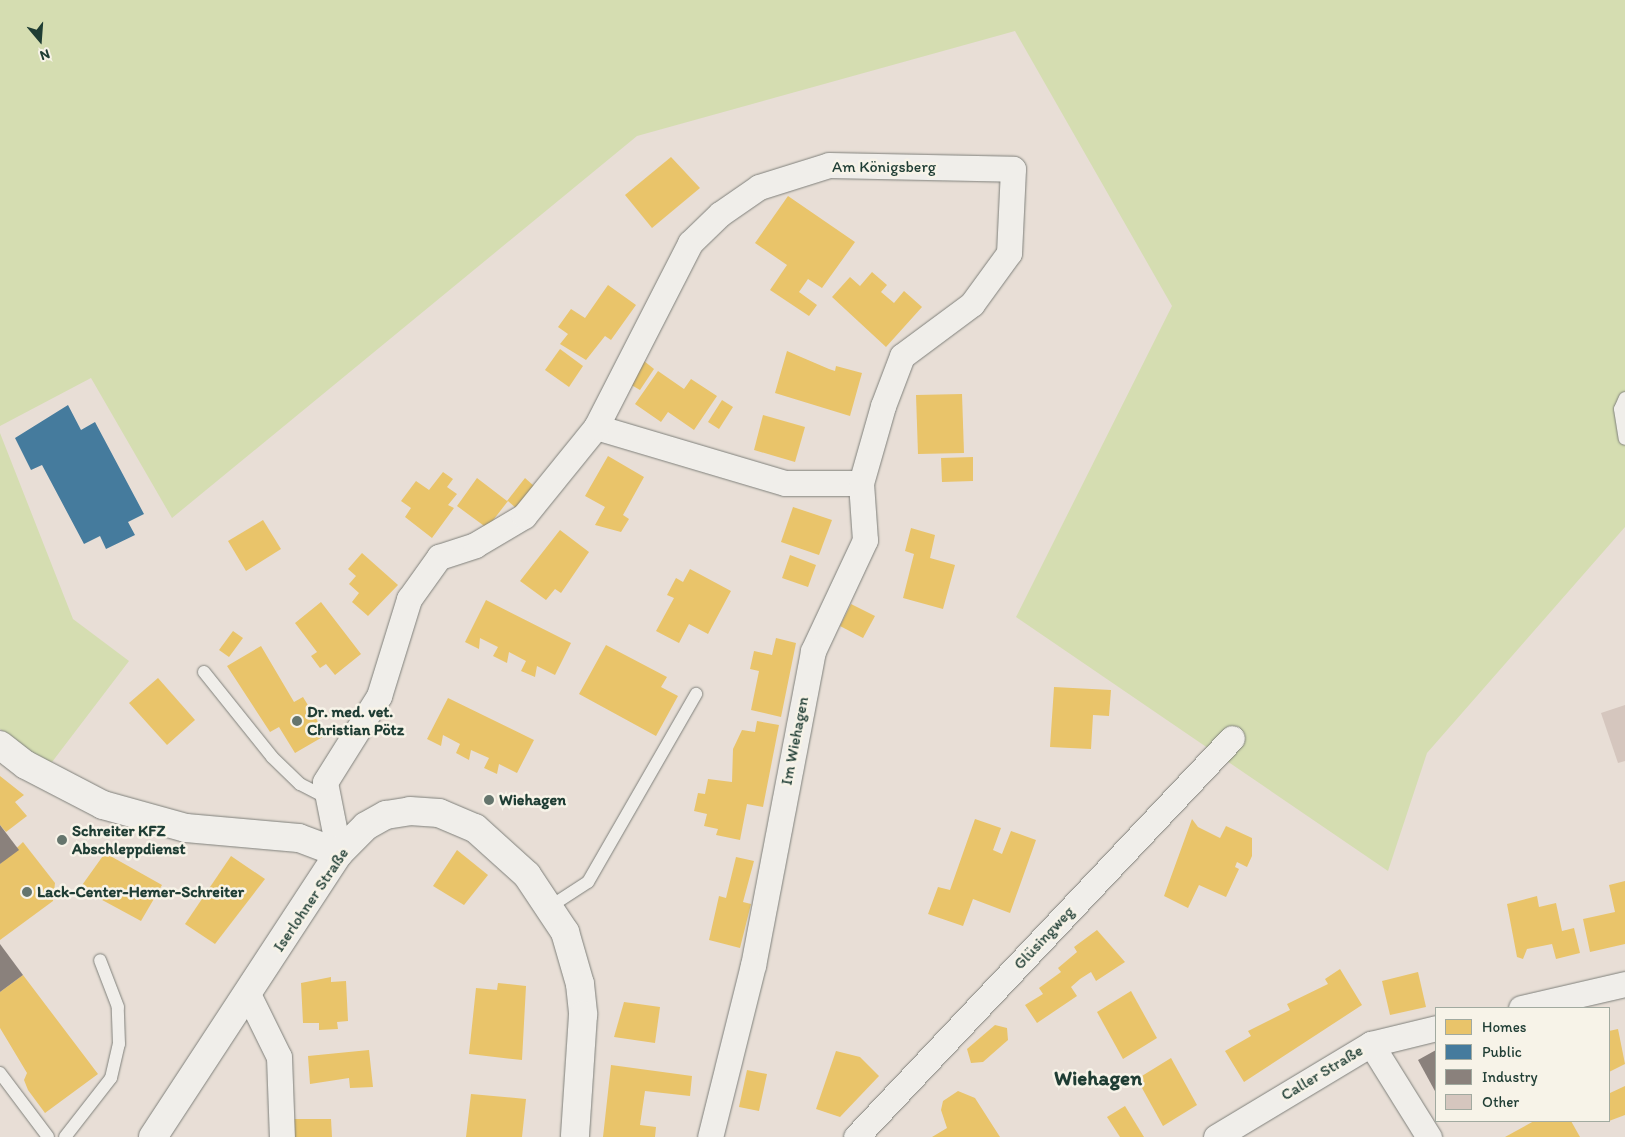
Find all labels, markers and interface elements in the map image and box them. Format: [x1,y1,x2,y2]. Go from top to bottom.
north arrow [15,15,65,65]
text: N [38,45,52,64]
street label: Am Königsberg [832,157,936,177]
street label: Im Wiehagen [777,695,813,787]
place label: Dr. med. vet. Christian Pötz [307,702,404,740]
marker: Dr. med. vet. Christian Pötz [291,715,303,727]
place label: Wiehagen [499,790,566,810]
marker: Wiehagen [483,794,495,806]
place label: Schreiter KFZ Abschleppdienst [72,821,185,859]
marker: Schreiter KFZ Abschleppdienst [56,834,68,846]
street label: Iserlohner Straße [269,844,353,956]
place label: Lack-Center-Hemer-Schreiter [37,882,244,902]
marker: Lack-Center-Hemer-Schreiter [21,886,33,898]
street label: Glüsingweg [1010,902,1078,974]
legend [1435,1007,1610,1122]
text: Homes [1482,1018,1526,1036]
street label: Caller Straße [1278,1041,1366,1105]
text: Public [1482,1043,1522,1061]
district label: Wiehagen [1054,1065,1142,1091]
text: Industry [1482,1068,1538,1086]
text: Other [1482,1093,1519,1111]

